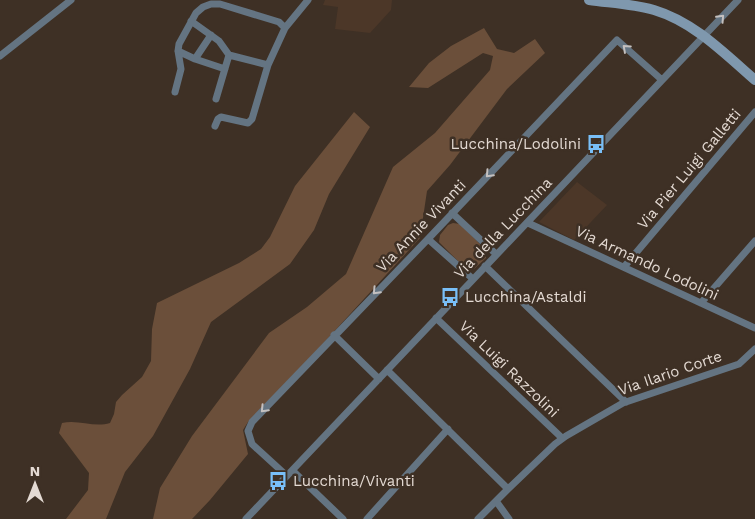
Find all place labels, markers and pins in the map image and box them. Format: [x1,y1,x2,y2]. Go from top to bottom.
bus stop icon: Lucchina/Lodolini [585,133,607,155]
place label: Lucchina/Lodolini [451,135,581,153]
bus stop icon: Lucchina/Astaldi [439,286,461,308]
place label: Lucchina/Astaldi [465,288,587,306]
bus stop icon: Lucchina/Vivanti [267,470,289,492]
place label: Lucchina/Vivanti [293,472,415,490]

